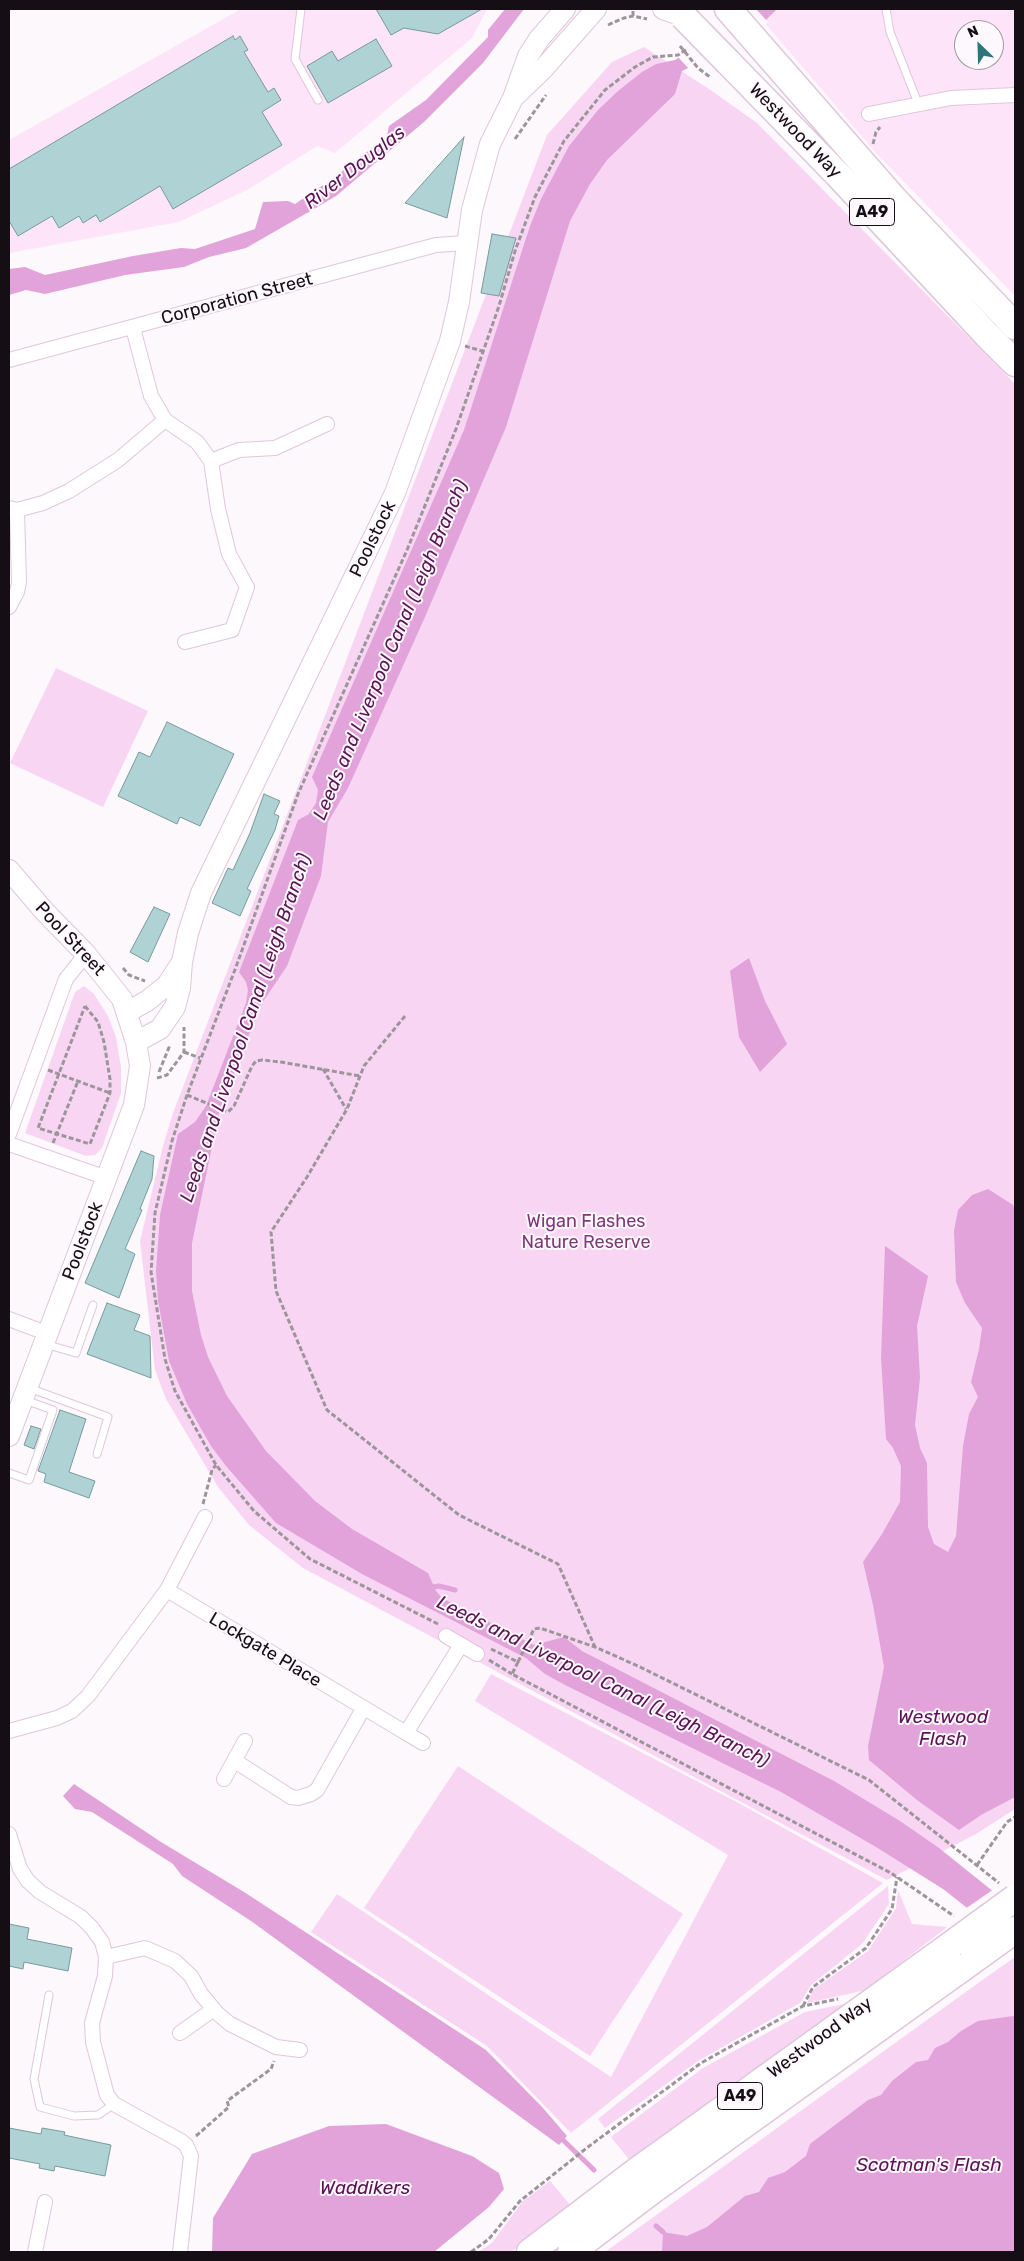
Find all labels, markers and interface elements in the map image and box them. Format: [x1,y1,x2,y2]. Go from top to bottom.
north arrow [954,20,1004,70]
text: N [965,22,981,42]
street label: Westwood Way [744,79,846,183]
water label: River Douglas [300,121,410,215]
road number: A49 [850,198,894,226]
street label: Corporation Street [159,268,315,330]
water label: Leeds and Liverpool Canal (Leigh Branch) [309,477,473,823]
street label: Poolstock [345,497,401,581]
water label: Leeds and Liverpool Canal (Leigh Branch) [175,851,317,1205]
street label: Pool Street [30,898,110,980]
street label: Poolstock [58,1199,108,1283]
park label: Wigan Flashes Nature Reserve [522,1211,650,1254]
water label: Leeds and Liverpool Canal (Leigh Branch) [433,1591,773,1773]
street label: Lockgate Place [205,1608,325,1692]
water label: Westwood Flash [898,1707,988,1751]
street label: Westwood Way [763,1993,877,2083]
road number: A49 [718,2082,762,2110]
water label: Scotman's Flash [856,2155,1002,2177]
water label: Waddikers [320,2178,410,2200]

